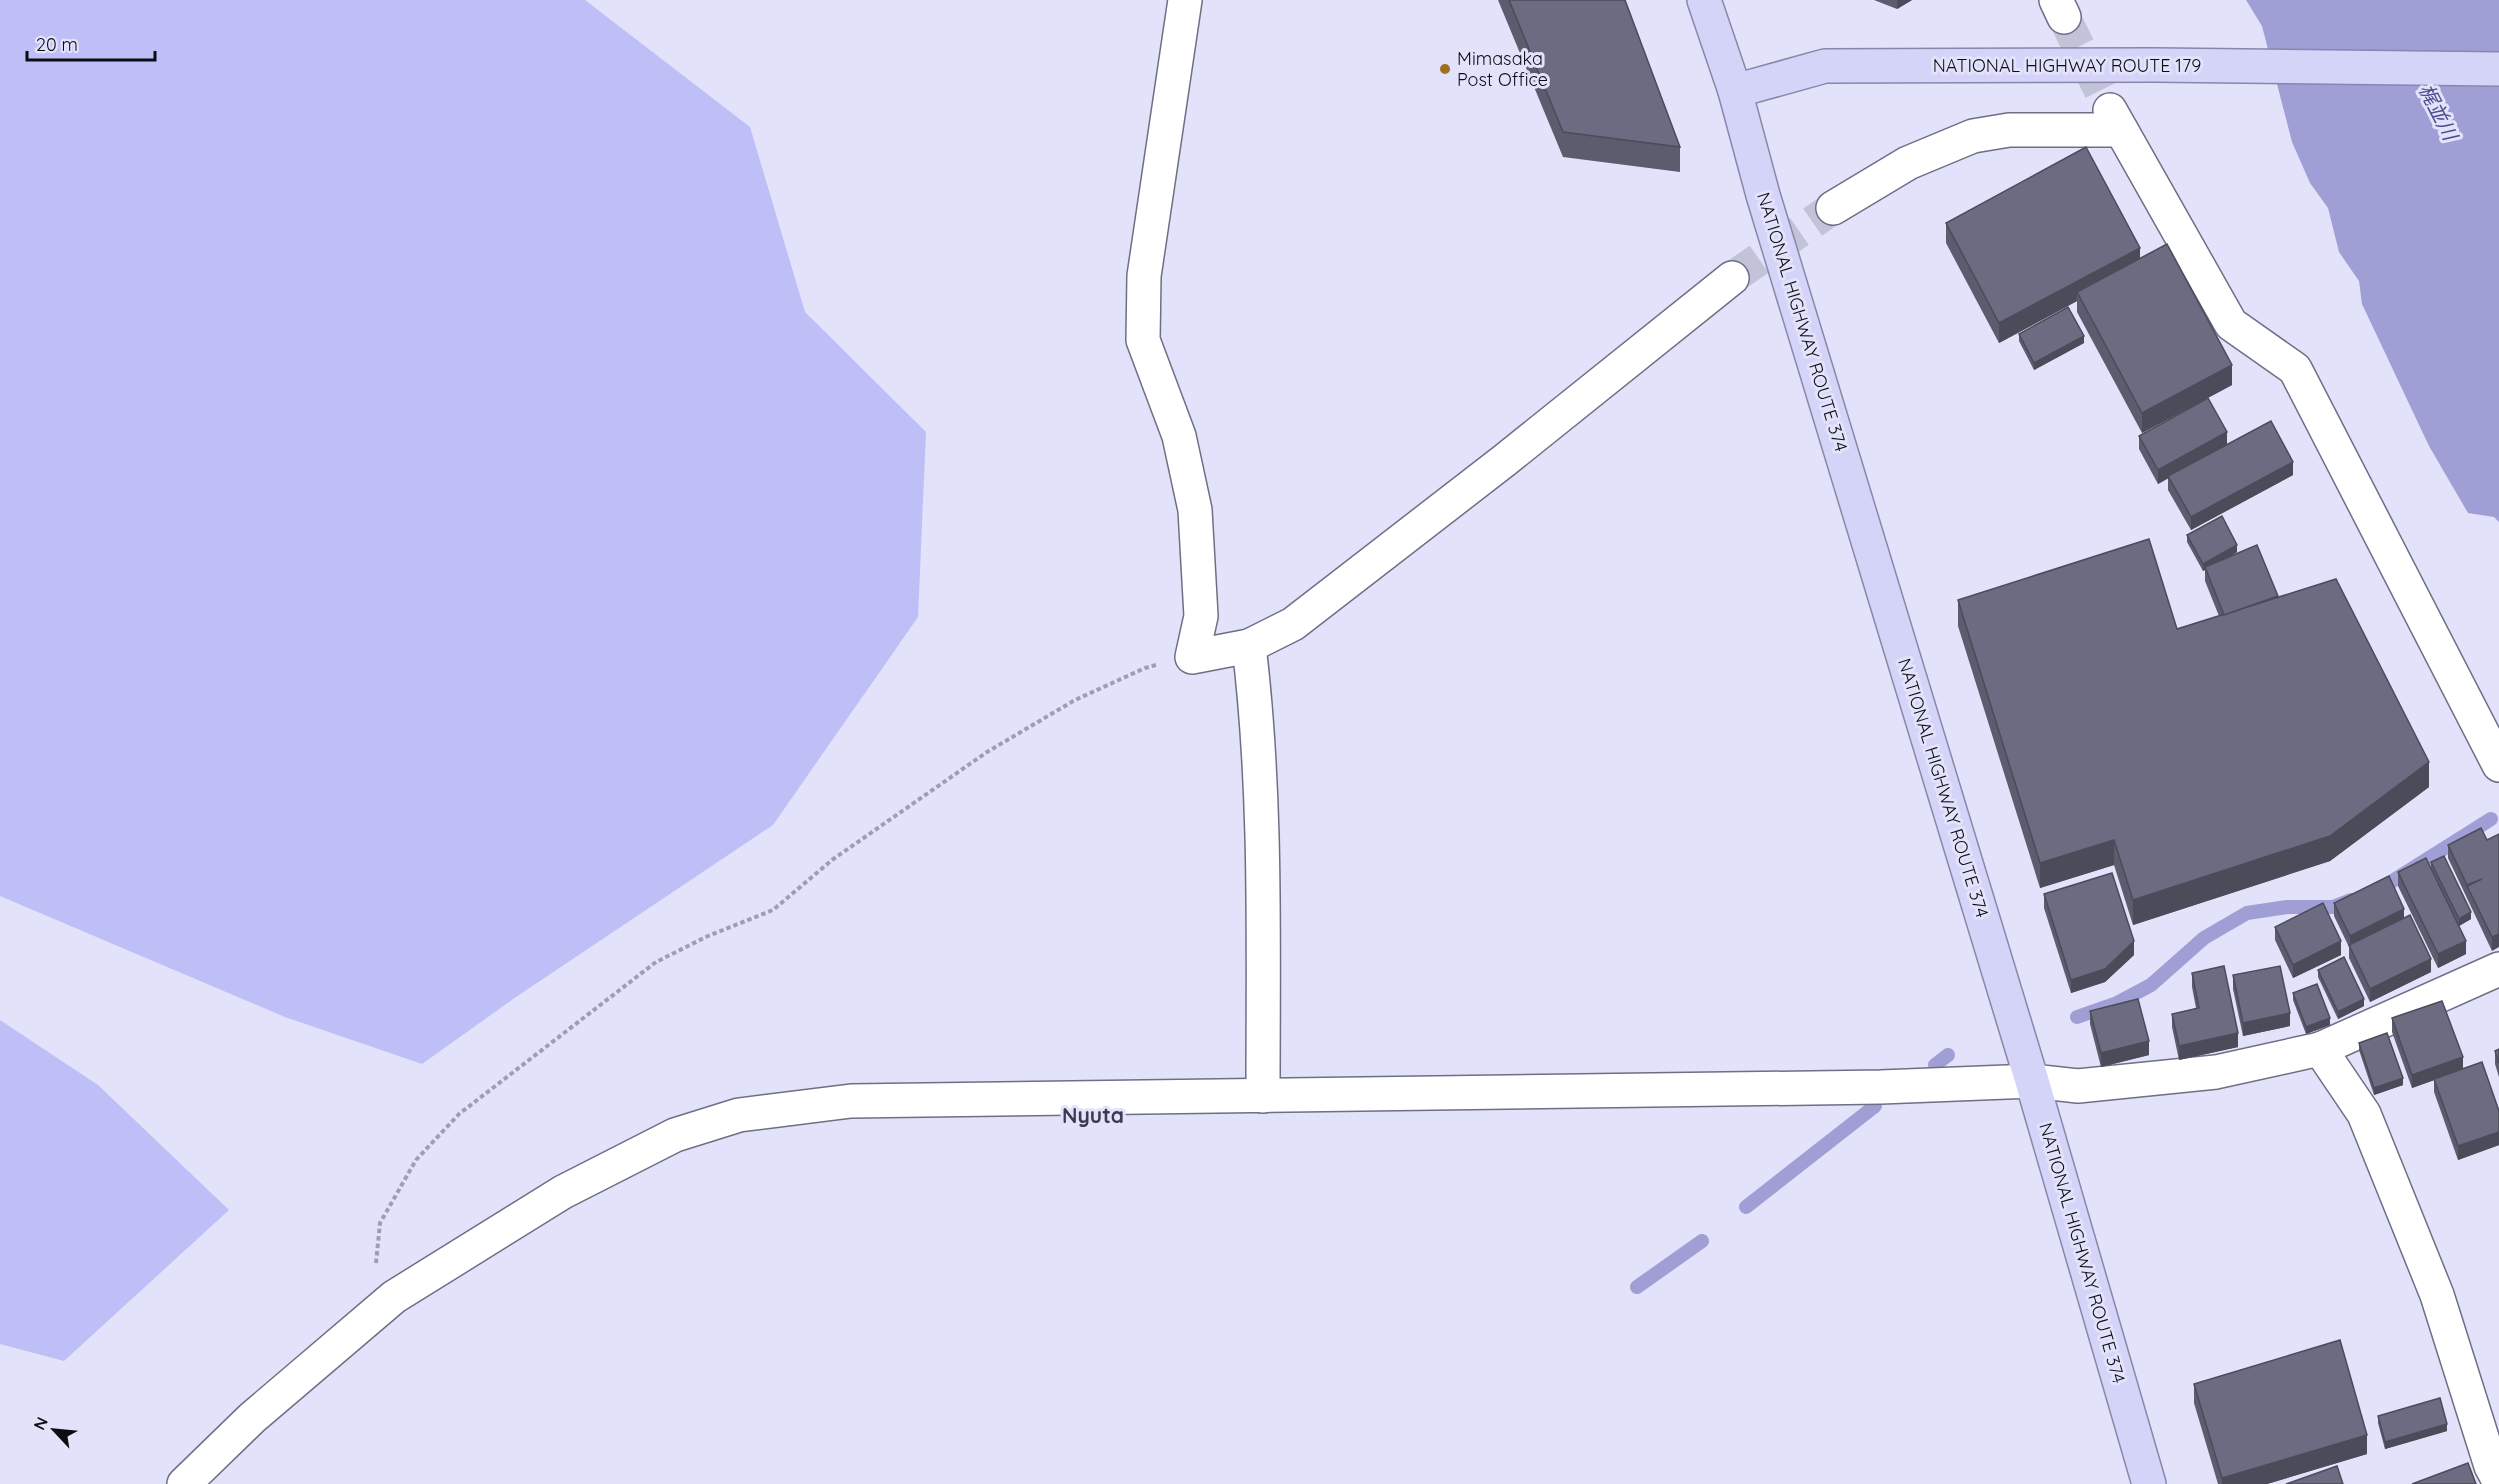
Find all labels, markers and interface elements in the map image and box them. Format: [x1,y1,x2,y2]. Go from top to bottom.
scale bar [27,24,154,62]
text: 20 m [36,33,78,56]
place label: Mimasaka Post Office [1457,47,1548,91]
street label: NATIONAL HIGHWAY ROUTE 179 [1933,54,2201,77]
marker: Mimasaka Post Office [1438,62,1452,76]
water label: 梶並川 [2414,79,2464,146]
street label: NATIONAL HIGHWAY ROUTE 374 [1752,189,1853,454]
street label: NATIONAL HIGHWAY ROUTE 374 [1893,655,1994,920]
district label: Nyuta [1062,1102,1124,1128]
street label: NATIONAL HIGHWAY ROUTE 374 [2034,1120,2131,1386]
north arrow [24,1400,84,1460]
text: N [29,1414,52,1433]

